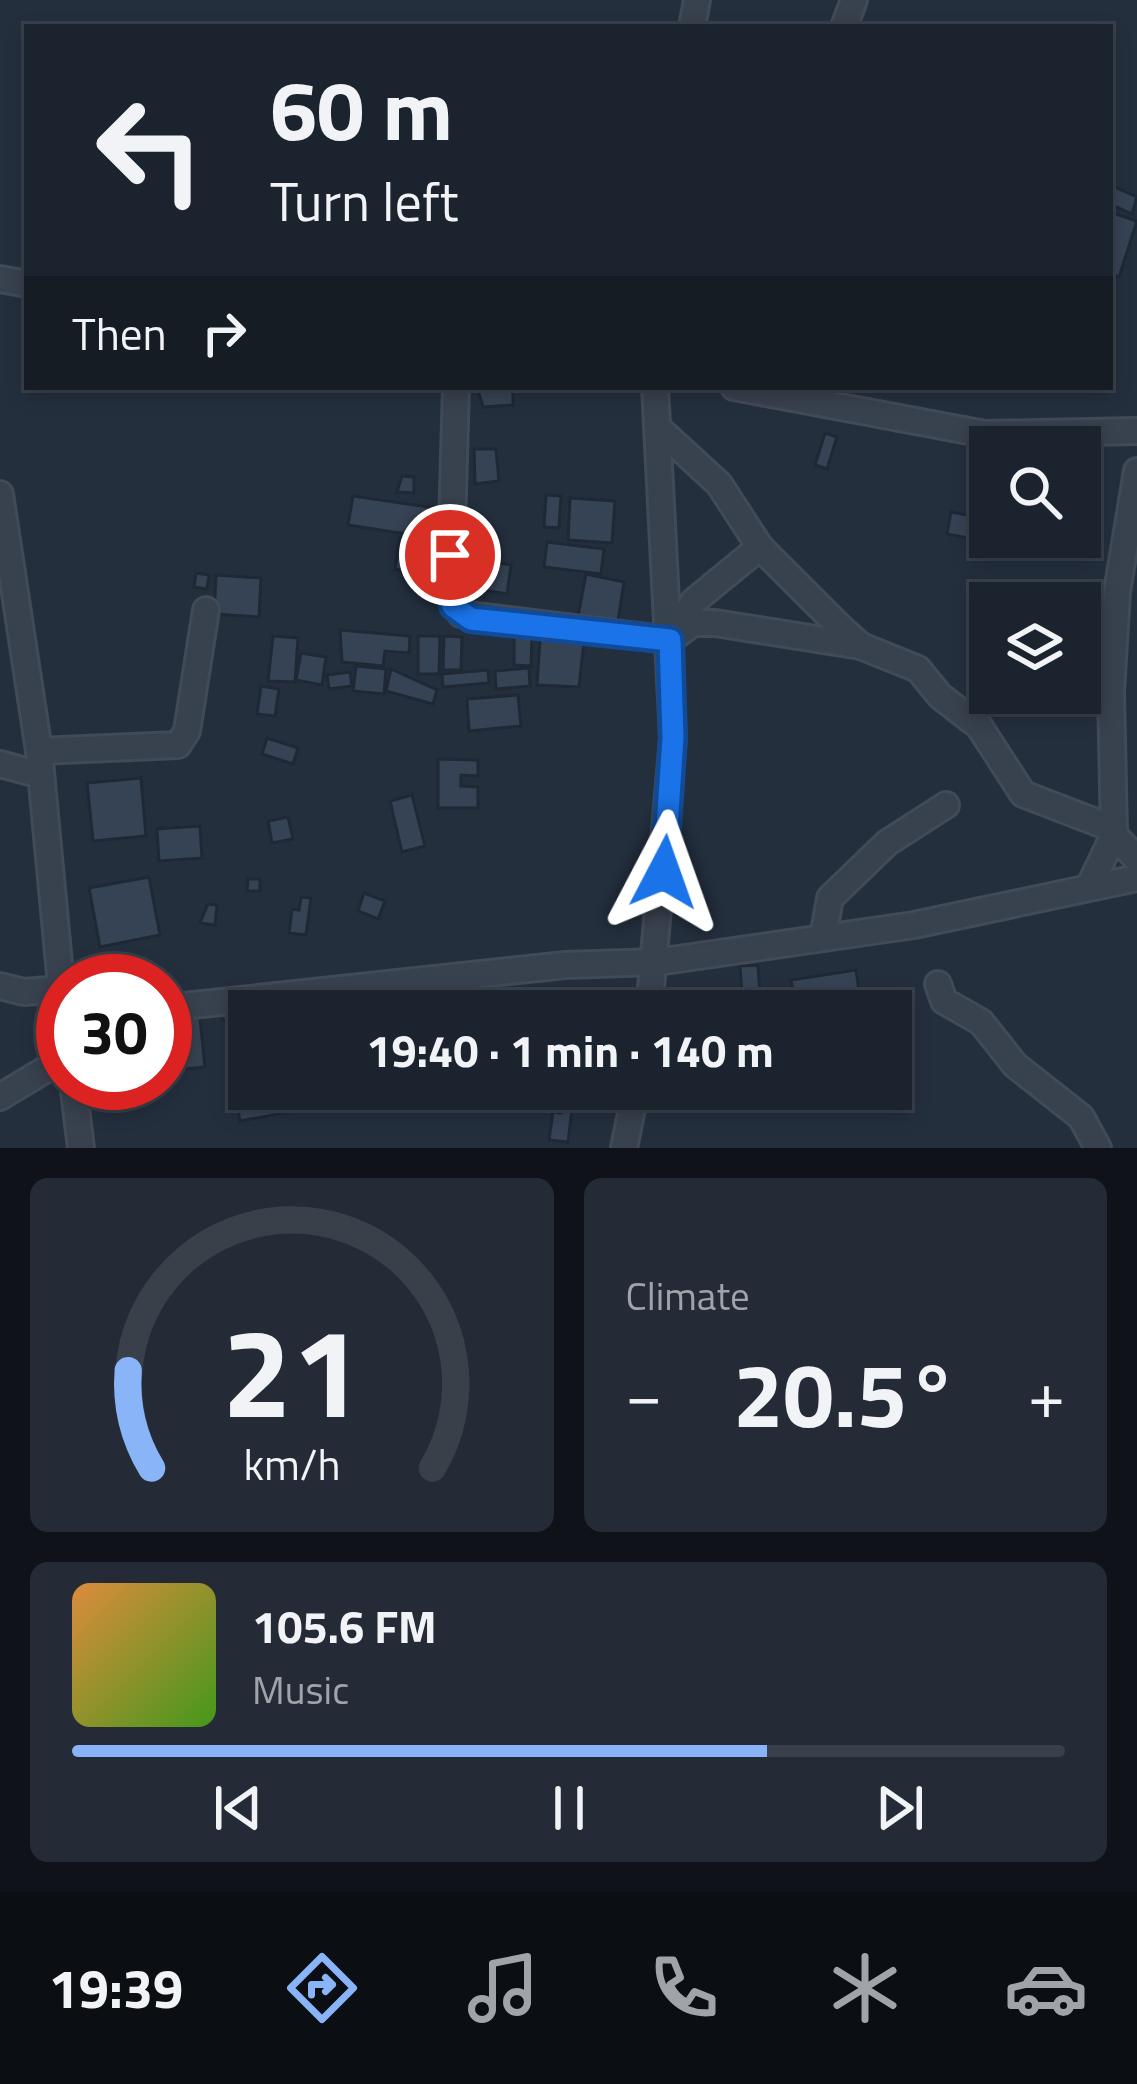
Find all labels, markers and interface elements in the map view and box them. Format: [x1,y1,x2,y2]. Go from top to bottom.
text: 60 m [270,45,453,173]
icon: left [72,72,228,228]
text: Turn left [270,160,459,242]
text: Then [72,299,167,367]
icon: right [191,300,257,366]
map controls [969,426,1101,714]
button: search [969,426,1101,558]
pin [399,504,501,606]
icon: arrive [417,522,483,588]
button: layers [969,582,1101,714]
position arrow [601,809,727,935]
speed limit sign: 30 [36,954,192,1110]
text: 19:40 · 1 min · 140 m [366,1016,774,1084]
text: Climate [626,1266,750,1325]
text: 21 [222,1276,362,1465]
text: 20.5° [733,1325,958,1462]
text: − [626,1343,662,1444]
text: + [1028,1343,1065,1444]
text: km/h [243,1431,340,1497]
text: 105.6 FM [252,1592,437,1660]
text: Music [252,1660,349,1719]
icon: previous [205,1775,271,1841]
icon: pause [536,1775,602,1841]
icon: next [867,1775,933,1841]
icon: directions [280,1946,364,2030]
icon: music [461,1946,545,2030]
icon: phone [642,1946,726,2030]
icon: climate [823,1946,907,2030]
icon: car [1004,1946,1088,2030]
text: 19:39 [49,1947,183,2029]

